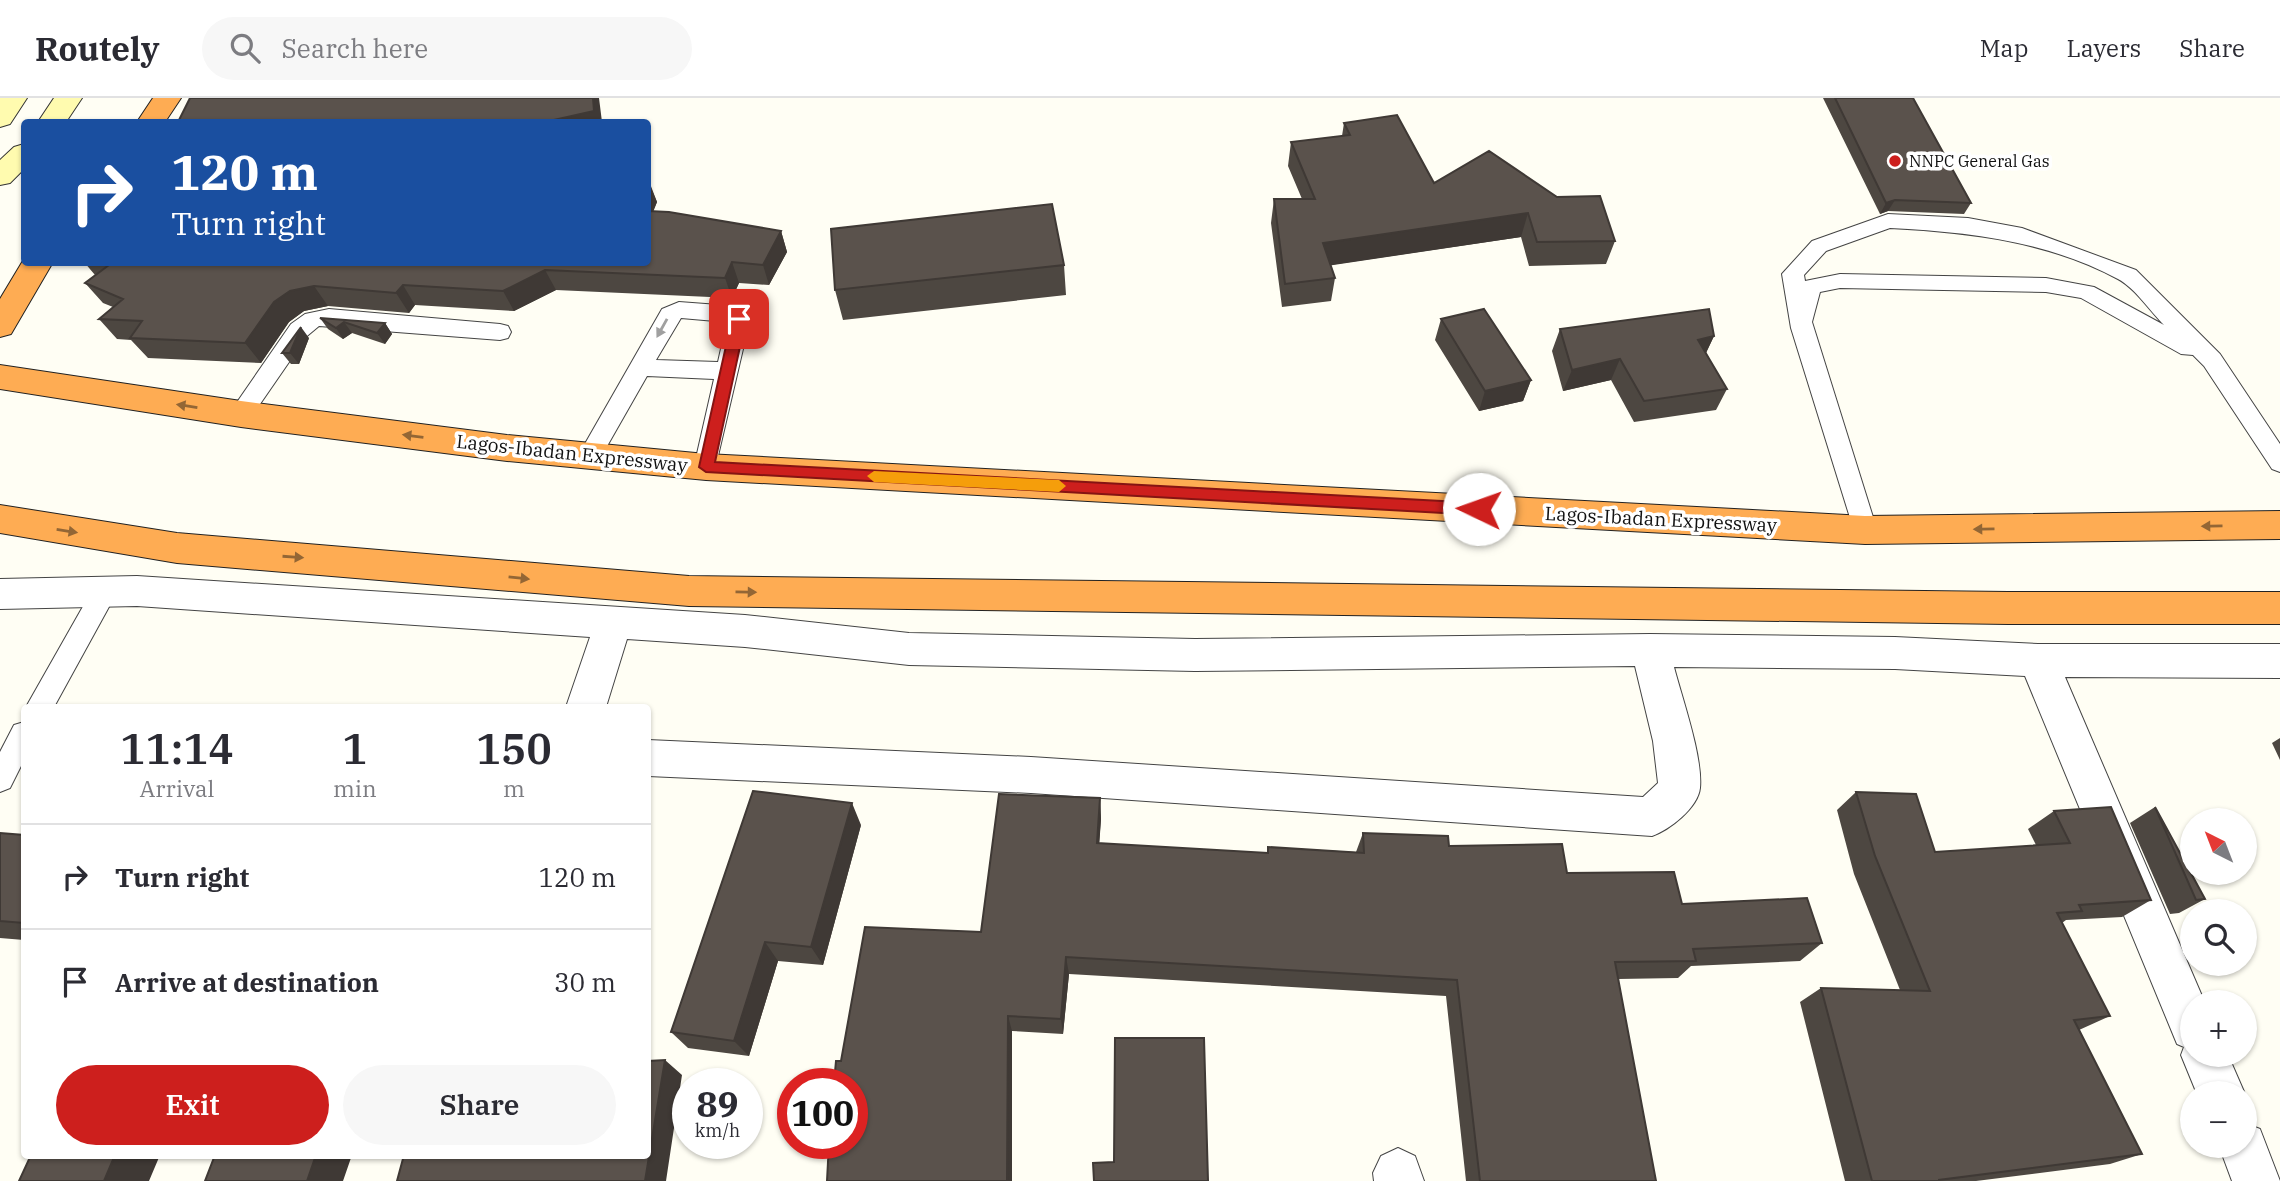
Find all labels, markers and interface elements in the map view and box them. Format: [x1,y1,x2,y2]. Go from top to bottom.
search box [202,17,692,80]
text: Routely [35,27,160,70]
icon: search [226,29,264,67]
text: Search here [282,31,428,65]
text: Map [1980,32,2028,64]
text: Layers [2066,32,2141,64]
text: Share [2179,32,2245,64]
text: 120 m [171,140,318,203]
icon: right [56,147,147,238]
place label: NNPC General Gas [1909,151,2049,171]
marker: NNPC General Gas [1887,153,1903,169]
text: Turn right [171,202,326,244]
pin [709,289,769,349]
icon: arrive [720,300,758,338]
one-way arrow [656,318,668,337]
one-way arrow [176,400,198,411]
street label: Lagos-Ibadan Expressway [455,429,690,477]
one-way arrow [402,431,424,442]
position arrow [1442,472,1516,546]
street label: Lagos-Ibadan Expressway [1544,501,1779,537]
one-way arrow [2201,520,2223,532]
one-way arrow [1973,523,1995,535]
one-way arrow [56,526,78,537]
one-way arrow [282,552,304,563]
one-way arrow [509,573,531,584]
one-way arrow [736,586,758,598]
text: 11:14 [120,721,234,776]
text: 1 [342,721,367,776]
text: 150 [476,721,552,776]
text: Arrival [140,773,214,803]
text: min [333,773,377,803]
text: m [503,773,525,803]
north arrow [2180,808,2258,886]
map controls [2180,808,2257,1158]
icon: right [56,858,94,896]
text: Turn right [115,860,249,894]
text: 120 m [538,860,616,894]
button: search [2180,899,2257,976]
icon: arrive [56,963,94,1001]
text: Arrive at destination [115,965,379,999]
text: 30 m [554,965,616,999]
button: + [2180,990,2257,1067]
button: Exit [56,1065,329,1145]
button: Share [343,1065,616,1145]
speed limit sign: 100 [777,1068,868,1159]
text: 89 [696,1081,739,1127]
button: − [2180,1081,2257,1158]
text: km/h [695,1119,740,1142]

